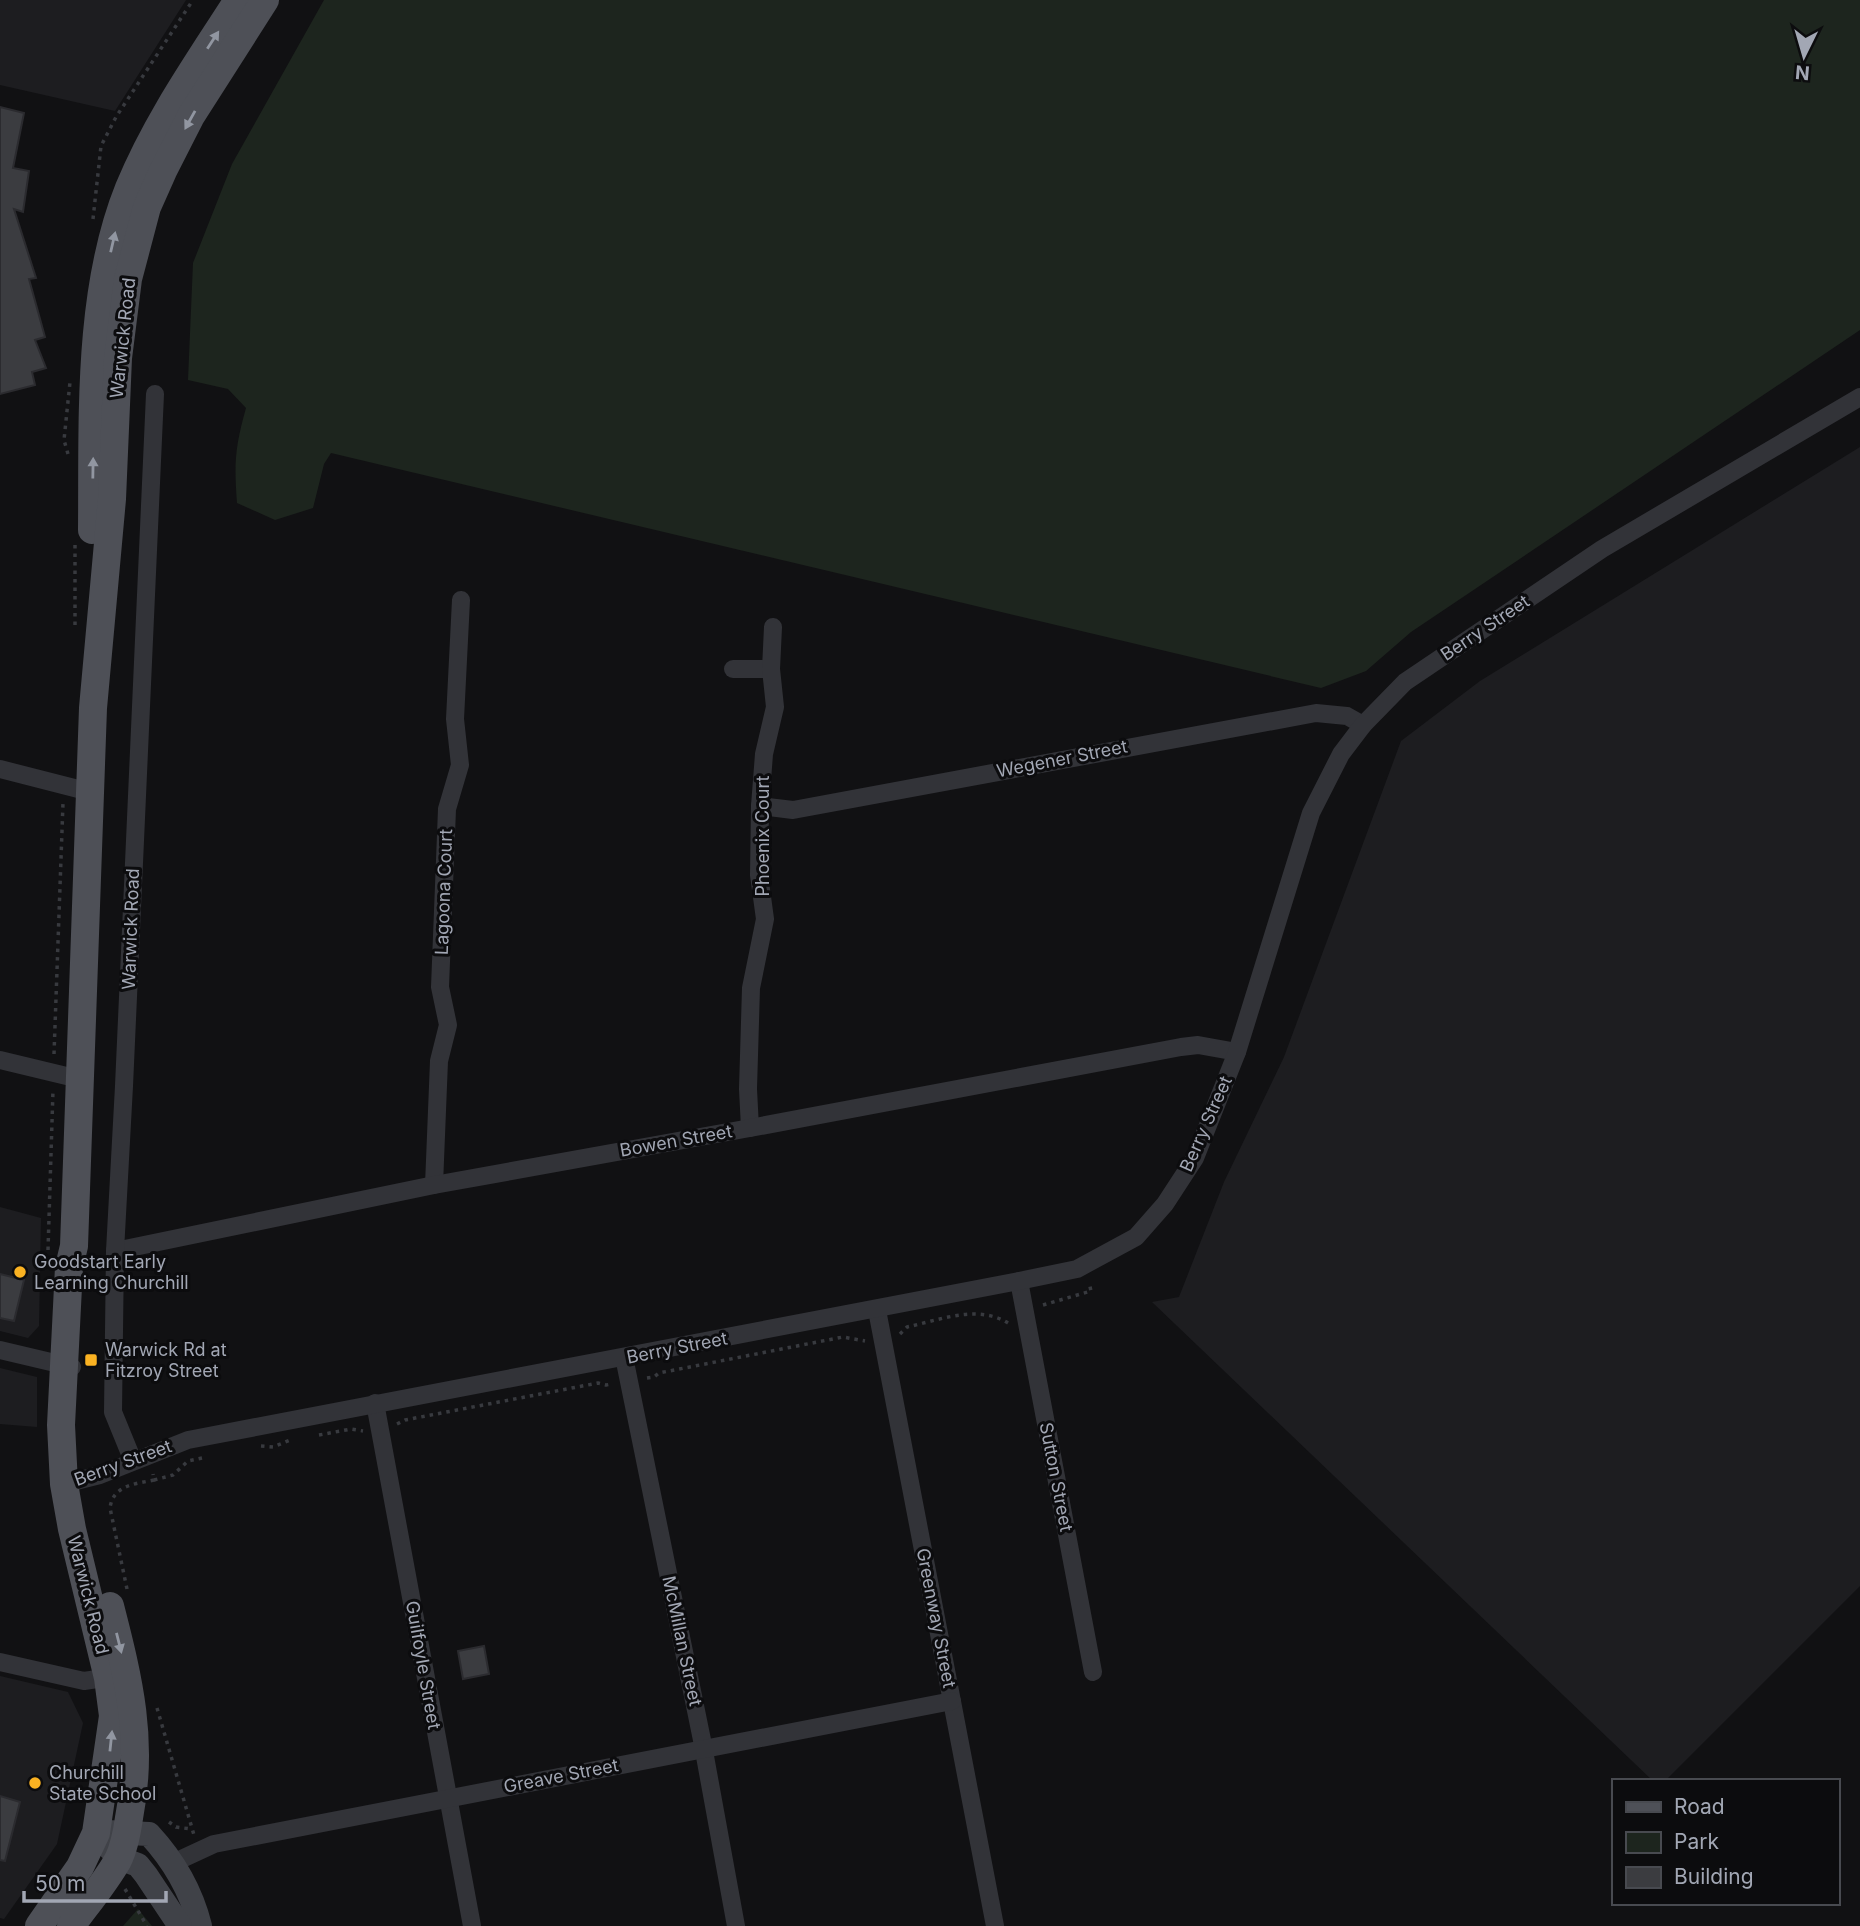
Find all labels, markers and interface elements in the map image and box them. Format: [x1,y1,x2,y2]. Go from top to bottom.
north arrow [1769,21,1839,91]
one-way arrow [206,30,219,49]
text: N [1794,60,1811,85]
one-way arrow [184,110,196,130]
one-way arrow [108,231,119,253]
street label: Warwick Road [106,276,139,400]
one-way arrow [87,457,99,479]
street label: Berry Street [1436,590,1533,665]
street label: Wegener Street [995,736,1129,781]
street label: Phoenix Court [752,775,773,896]
street label: Lagoona Court [431,828,456,955]
street label: Warwick Road [118,868,143,990]
street label: Berry Street [1175,1073,1236,1175]
street label: Bowen Street [618,1120,734,1161]
place label: Goodstart Early Learning Churchill [34,1251,189,1293]
marker: Goodstart Early Learning Churchill [12,1264,28,1280]
street label: Berry Street [625,1327,729,1368]
place label: Warwick Rd at Fitzroy Street [105,1339,227,1381]
marker: Warwick Rd at Fitzroy Street [83,1352,99,1368]
street label: Sutton Street [1036,1421,1077,1533]
street label: Berry Street [71,1435,175,1490]
street label: Warwick Road [64,1533,113,1656]
street label: Greenway Street [913,1546,960,1690]
street label: McMillan Street [658,1574,707,1708]
street label: Guilfoyle Street [402,1599,445,1731]
one-way arrow [114,1632,125,1654]
one-way arrow [105,1730,116,1752]
street label: Greave Street [502,1754,620,1797]
place label: Churchill State School [49,1762,156,1804]
marker: Churchill State School [27,1775,43,1791]
legend [1612,1779,1839,1905]
text: Road [1674,1794,1725,1819]
text: Park [1674,1829,1719,1854]
scale bar [24,1860,166,1904]
text: Building [1674,1864,1754,1889]
text: 50 m [35,1871,85,1896]

